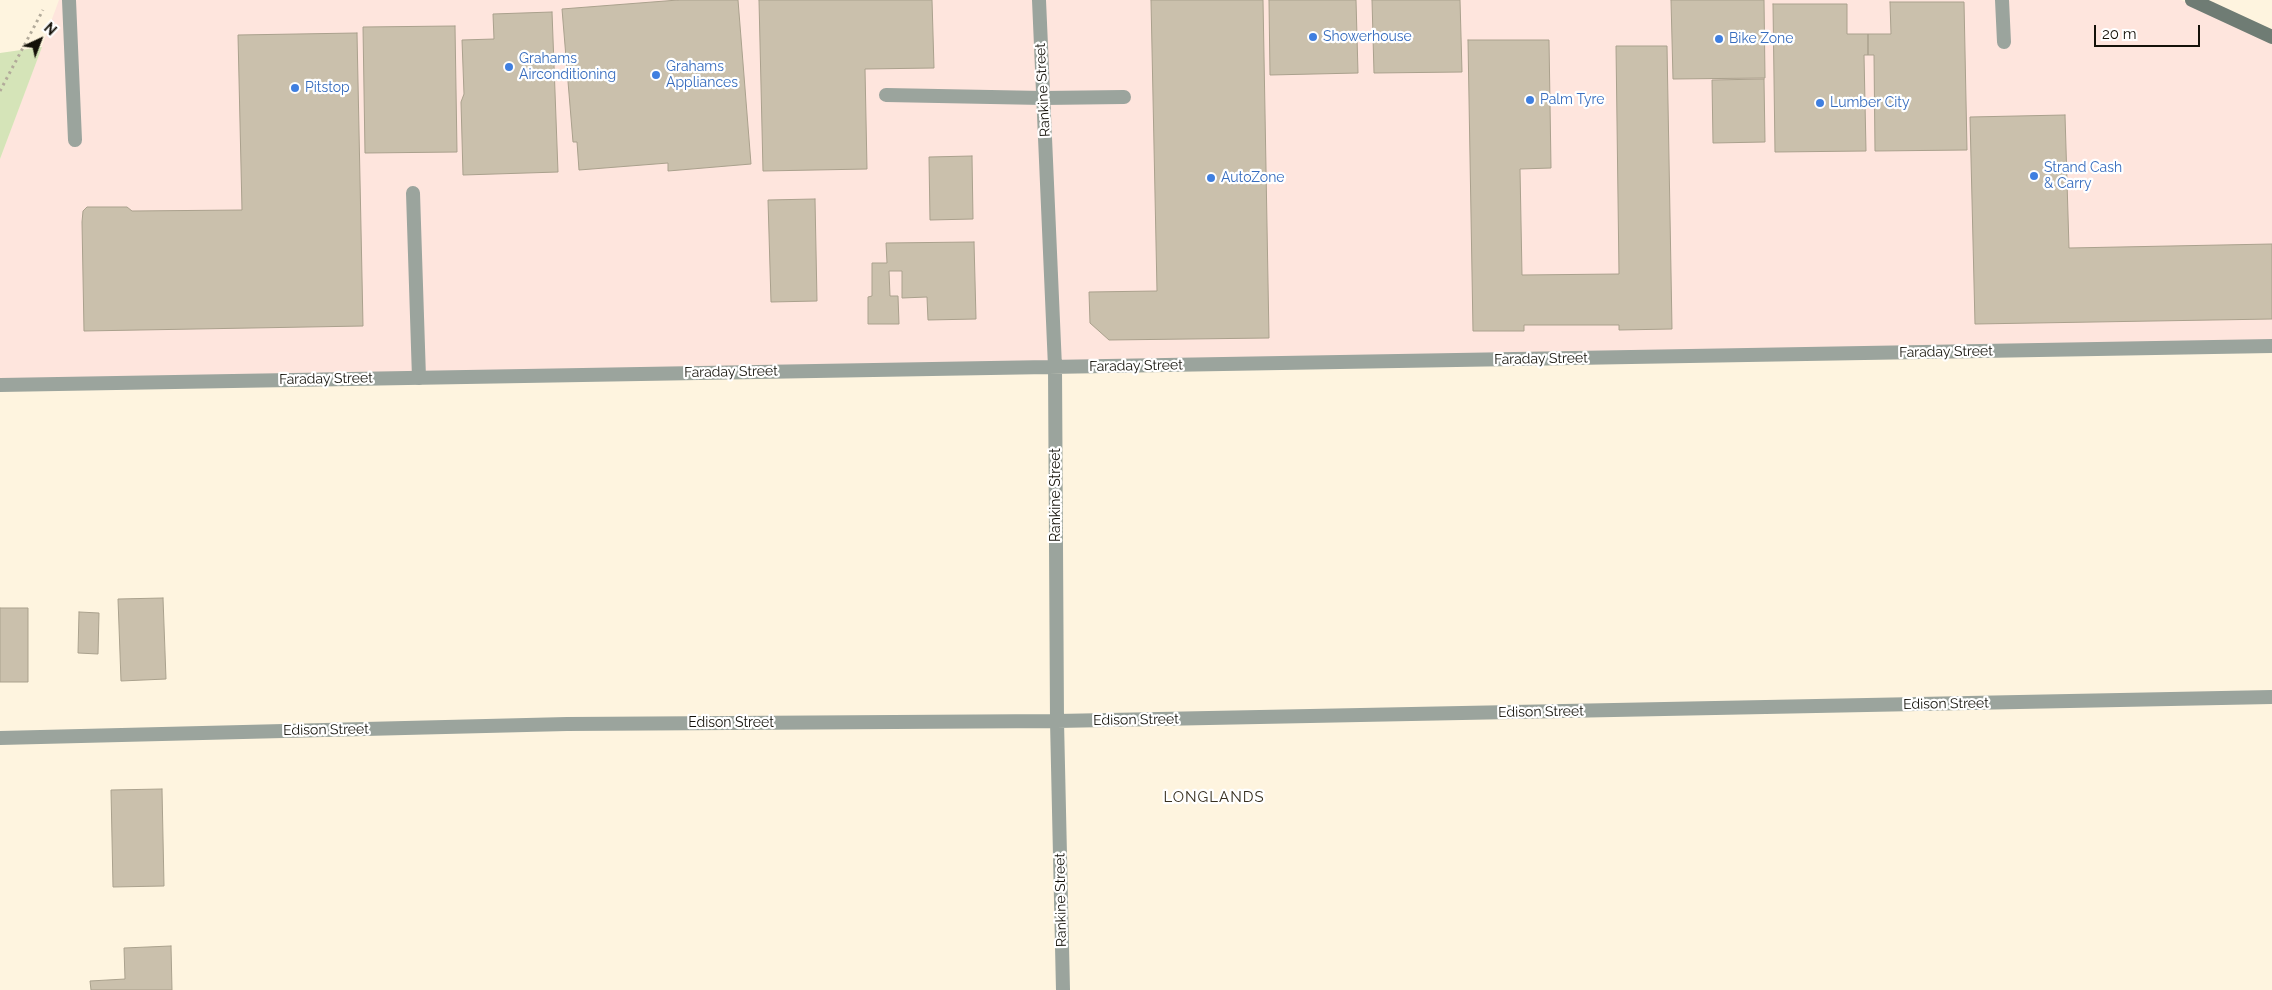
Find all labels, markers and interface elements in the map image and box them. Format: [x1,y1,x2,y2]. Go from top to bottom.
north arrow [15,15,65,65]
scale bar [2097,15,2203,47]
text: N [41,20,60,39]
text: 20 m [2102,25,2137,43]
place label: Showerhouse [1323,29,1412,45]
marker: Showerhouse [1307,31,1319,43]
place label: Bike Zone [1729,31,1793,47]
marker: Bike Zone [1713,33,1725,45]
street label: Rankine Street [1032,43,1054,137]
place label: Grahams Airconditioning [519,51,616,84]
place label: Grahams Appliances [666,59,738,92]
marker: Grahams Airconditioning [503,61,515,73]
marker: Grahams Appliances [650,69,662,81]
place label: Pitstop [305,80,350,96]
marker: Pitstop [289,82,301,94]
place label: Palm Tyre [1540,92,1604,108]
marker: Palm Tyre [1524,94,1536,106]
place label: Lumber City [1830,95,1910,111]
marker: Lumber City [1814,97,1826,109]
place label: Strand Cash & Carry [2044,160,2122,192]
place label: AutoZone [1221,170,1285,186]
marker: Strand Cash & Carry [2028,170,2040,182]
marker: AutoZone [1205,172,1217,184]
street label: Faraday Street [1899,343,1993,361]
street label: Faraday Street [1494,350,1588,368]
street label: Faraday Street [1089,357,1183,375]
street label: Faraday Street [684,363,778,381]
street label: Faraday Street [279,370,373,388]
street label: Rankine Street [1048,448,1064,542]
street label: Edison Street [1903,695,1989,713]
street label: Edison Street [1498,703,1584,721]
street label: Edison Street [1093,711,1179,729]
street label: Edison Street [688,715,774,731]
street label: Edison Street [283,721,369,739]
district label: LONGLANDS [1162,788,1266,806]
street label: Rankine Street [1052,853,1070,947]

